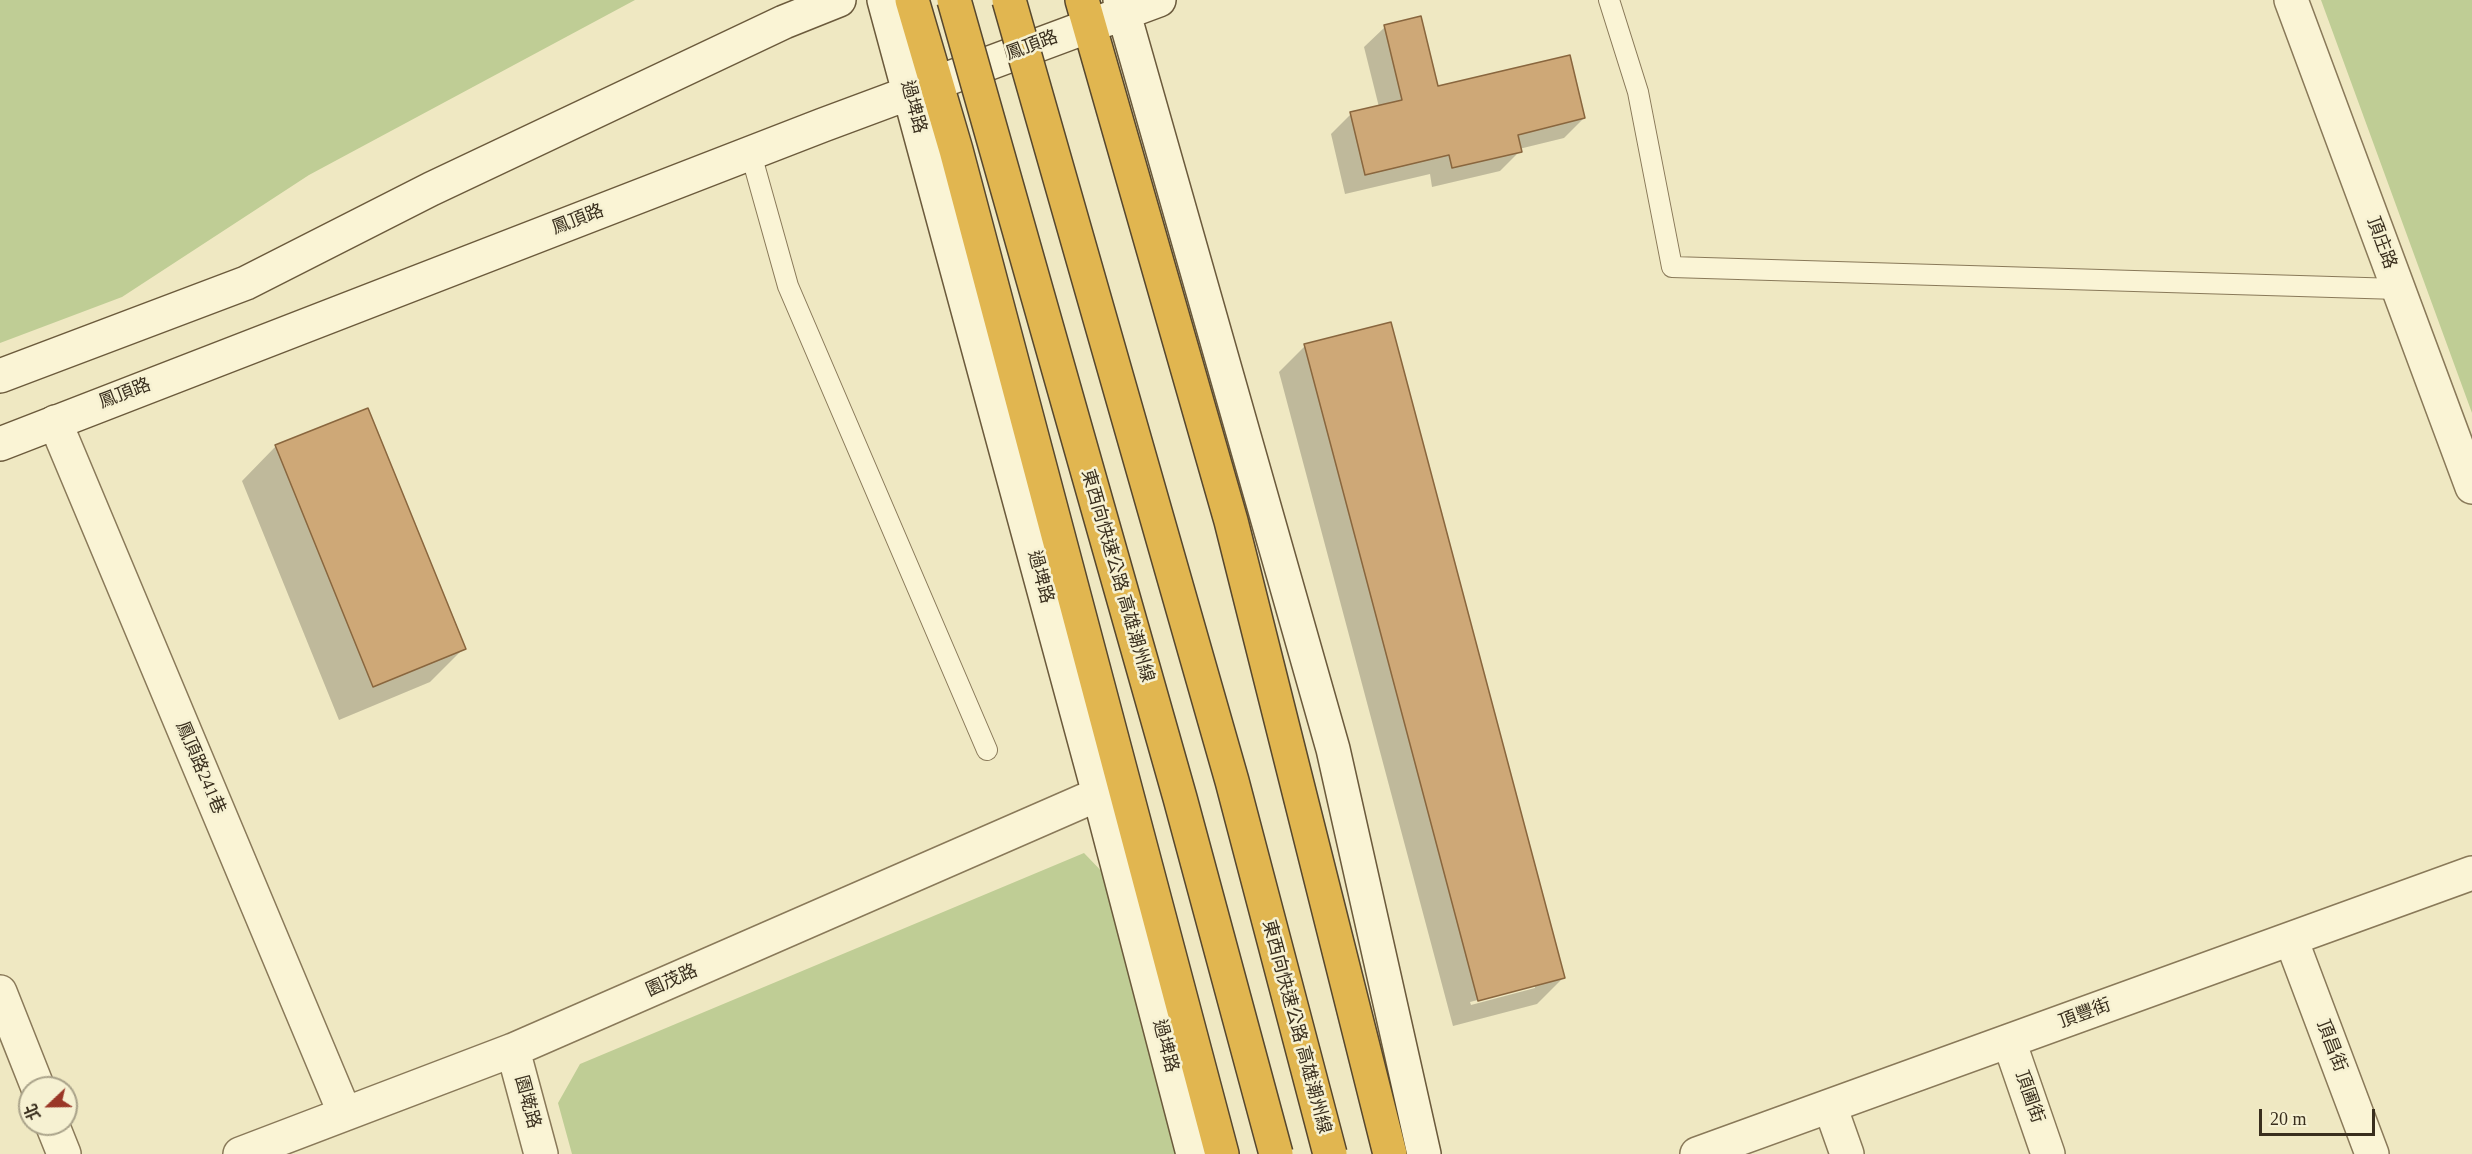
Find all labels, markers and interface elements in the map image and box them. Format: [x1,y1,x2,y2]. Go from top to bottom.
street label: 鳳頂路 [1003,27,1061,65]
street label: 過埤路 [896,78,930,136]
street label: 鳳頂路 [549,200,607,240]
street label: 頂庄路 [2362,214,2400,272]
street label: 鳳頂路 [96,374,154,414]
street label: 東西向快速公路 高雄潮州線 [1076,467,1158,685]
street label: 過埤路 [1023,548,1057,606]
street label: 鳳頂路241巷 [171,718,229,818]
street label: 東西向快速公路 高雄潮州線 [1257,918,1335,1136]
street label: 園茂路 [643,960,701,1002]
street label: 頂豐街 [2056,995,2114,1033]
street label: 過埤路 [1148,1017,1182,1075]
street label: 頂昌街 [2311,1017,2351,1075]
street label: 頂圃街 [2010,1068,2048,1126]
street label: 園墘路 [510,1073,544,1131]
north arrow [18,1076,78,1136]
scale bar [2262,1097,2378,1135]
text: 北 [22,1102,44,1123]
text: 20 m [2270,1109,2307,1129]

